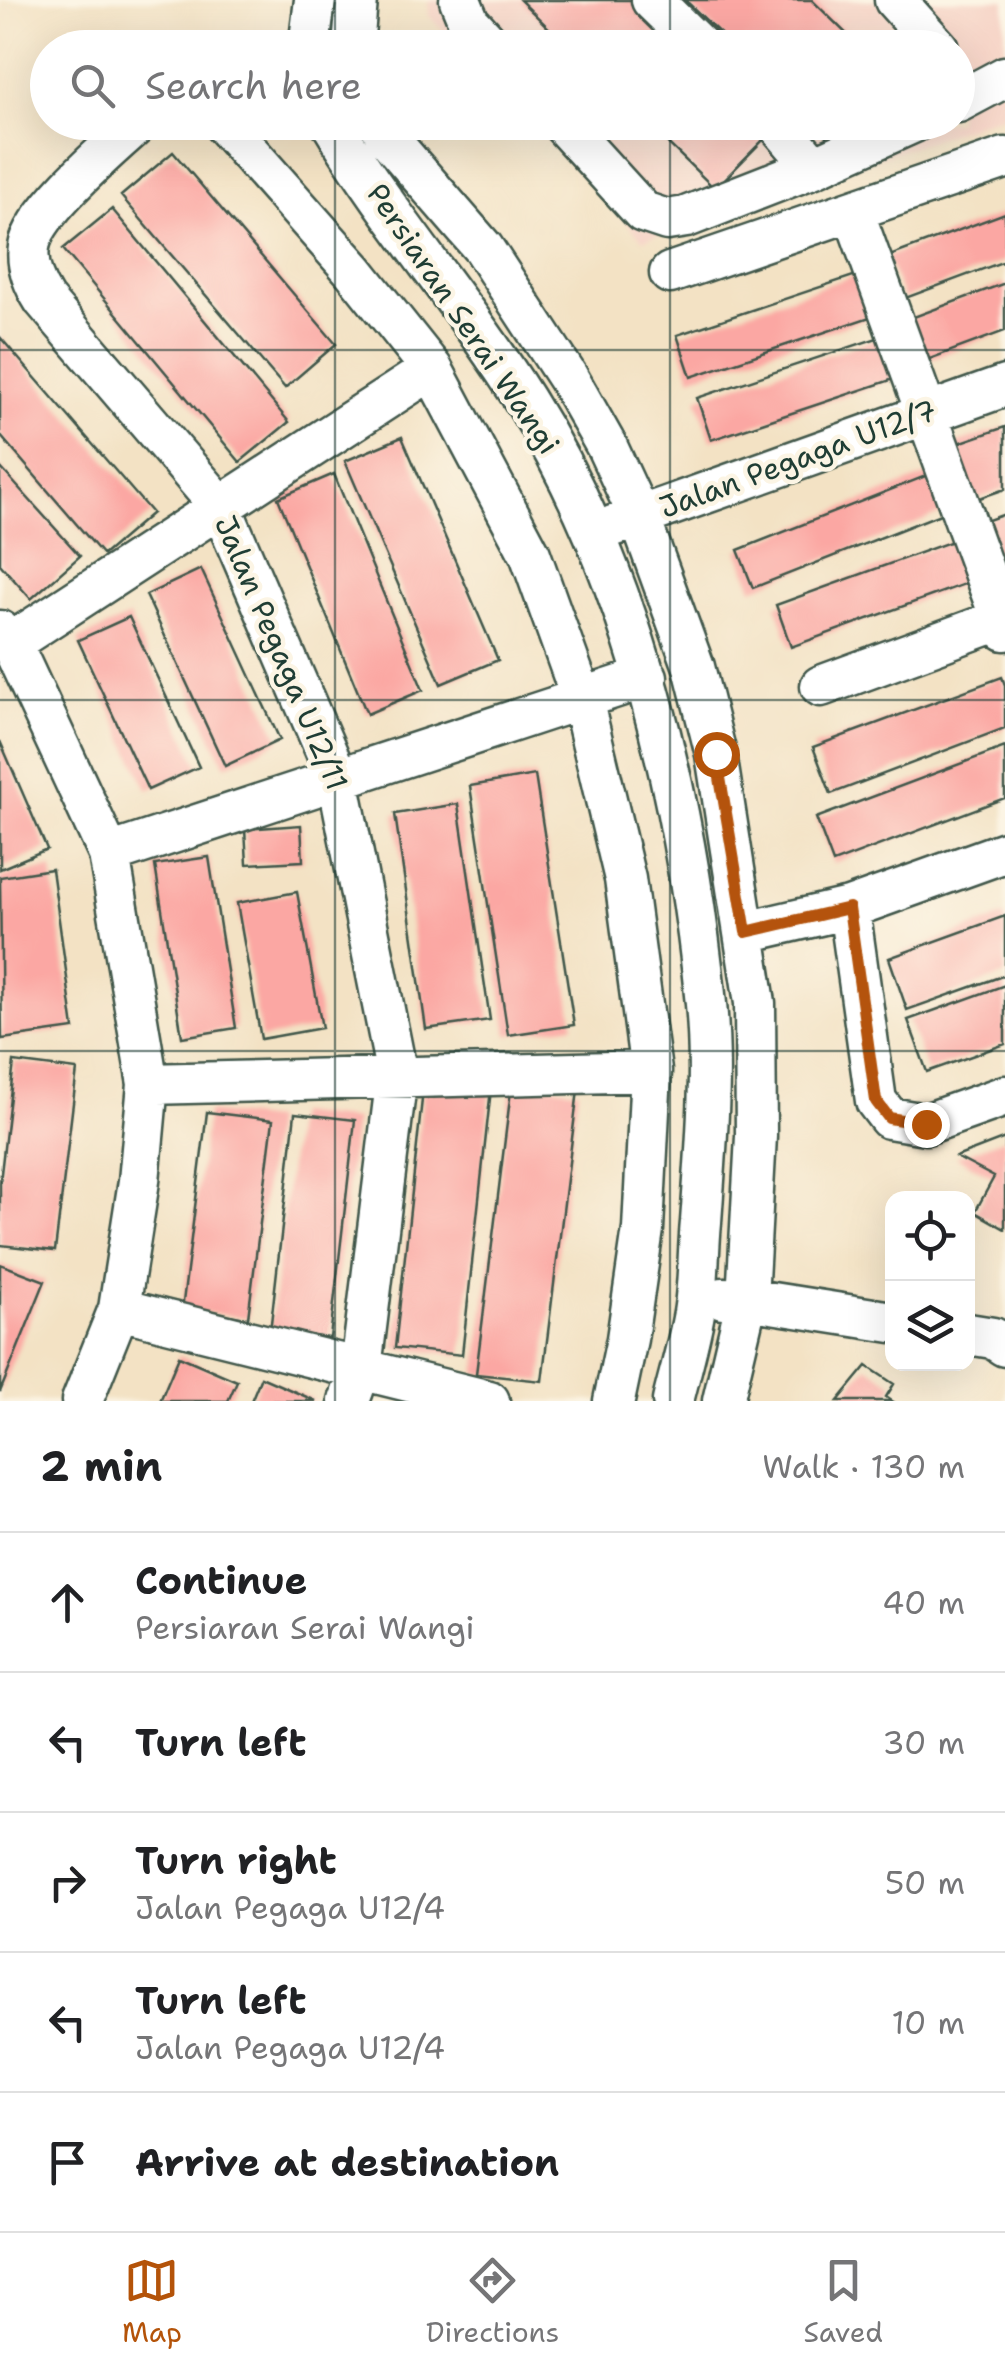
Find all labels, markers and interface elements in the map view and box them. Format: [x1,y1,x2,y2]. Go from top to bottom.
search box [30,30,975,140]
icon: search [65,58,120,113]
text: Search here [145,60,362,111]
street label: Persiaran Serai Wangi [357,175,569,462]
street label: Jalan Pegaga U12/7 [654,389,942,528]
street label: Jalan Pegaga U12/11 [205,509,358,797]
route start [694,732,740,778]
route end [904,1102,950,1148]
map controls [885,1191,975,1371]
button: locate [885,1191,975,1281]
button: layers [885,1281,975,1371]
text: 2 min [40,1438,162,1494]
text: Walk · 130 m [762,1445,965,1488]
text: Continue [135,1555,307,1606]
icon: ahead [40,1575,95,1630]
text: 40 m [882,1581,965,1624]
text: Persiaran Serai Wangi [135,1606,475,1649]
icon: left [40,1715,95,1770]
text: Turn left [135,1717,307,1768]
text: 30 m [882,1721,965,1764]
text: Turn right [135,1835,337,1886]
icon: right [40,1855,95,1910]
text: 50 m [885,1861,965,1904]
text: Jalan Pegaga U12/4 [135,1886,445,1929]
text: Turn left [135,1975,307,2026]
icon: left [40,1995,95,2050]
text: 10 m [892,2001,965,2044]
text: Jalan Pegaga U12/4 [135,2026,445,2069]
icon: arrive [40,2135,95,2190]
text: Arrive at destination [135,2137,559,2188]
tab: Map [122,2253,182,2351]
tab: Directions [426,2253,559,2351]
tab: Saved [803,2253,883,2351]

